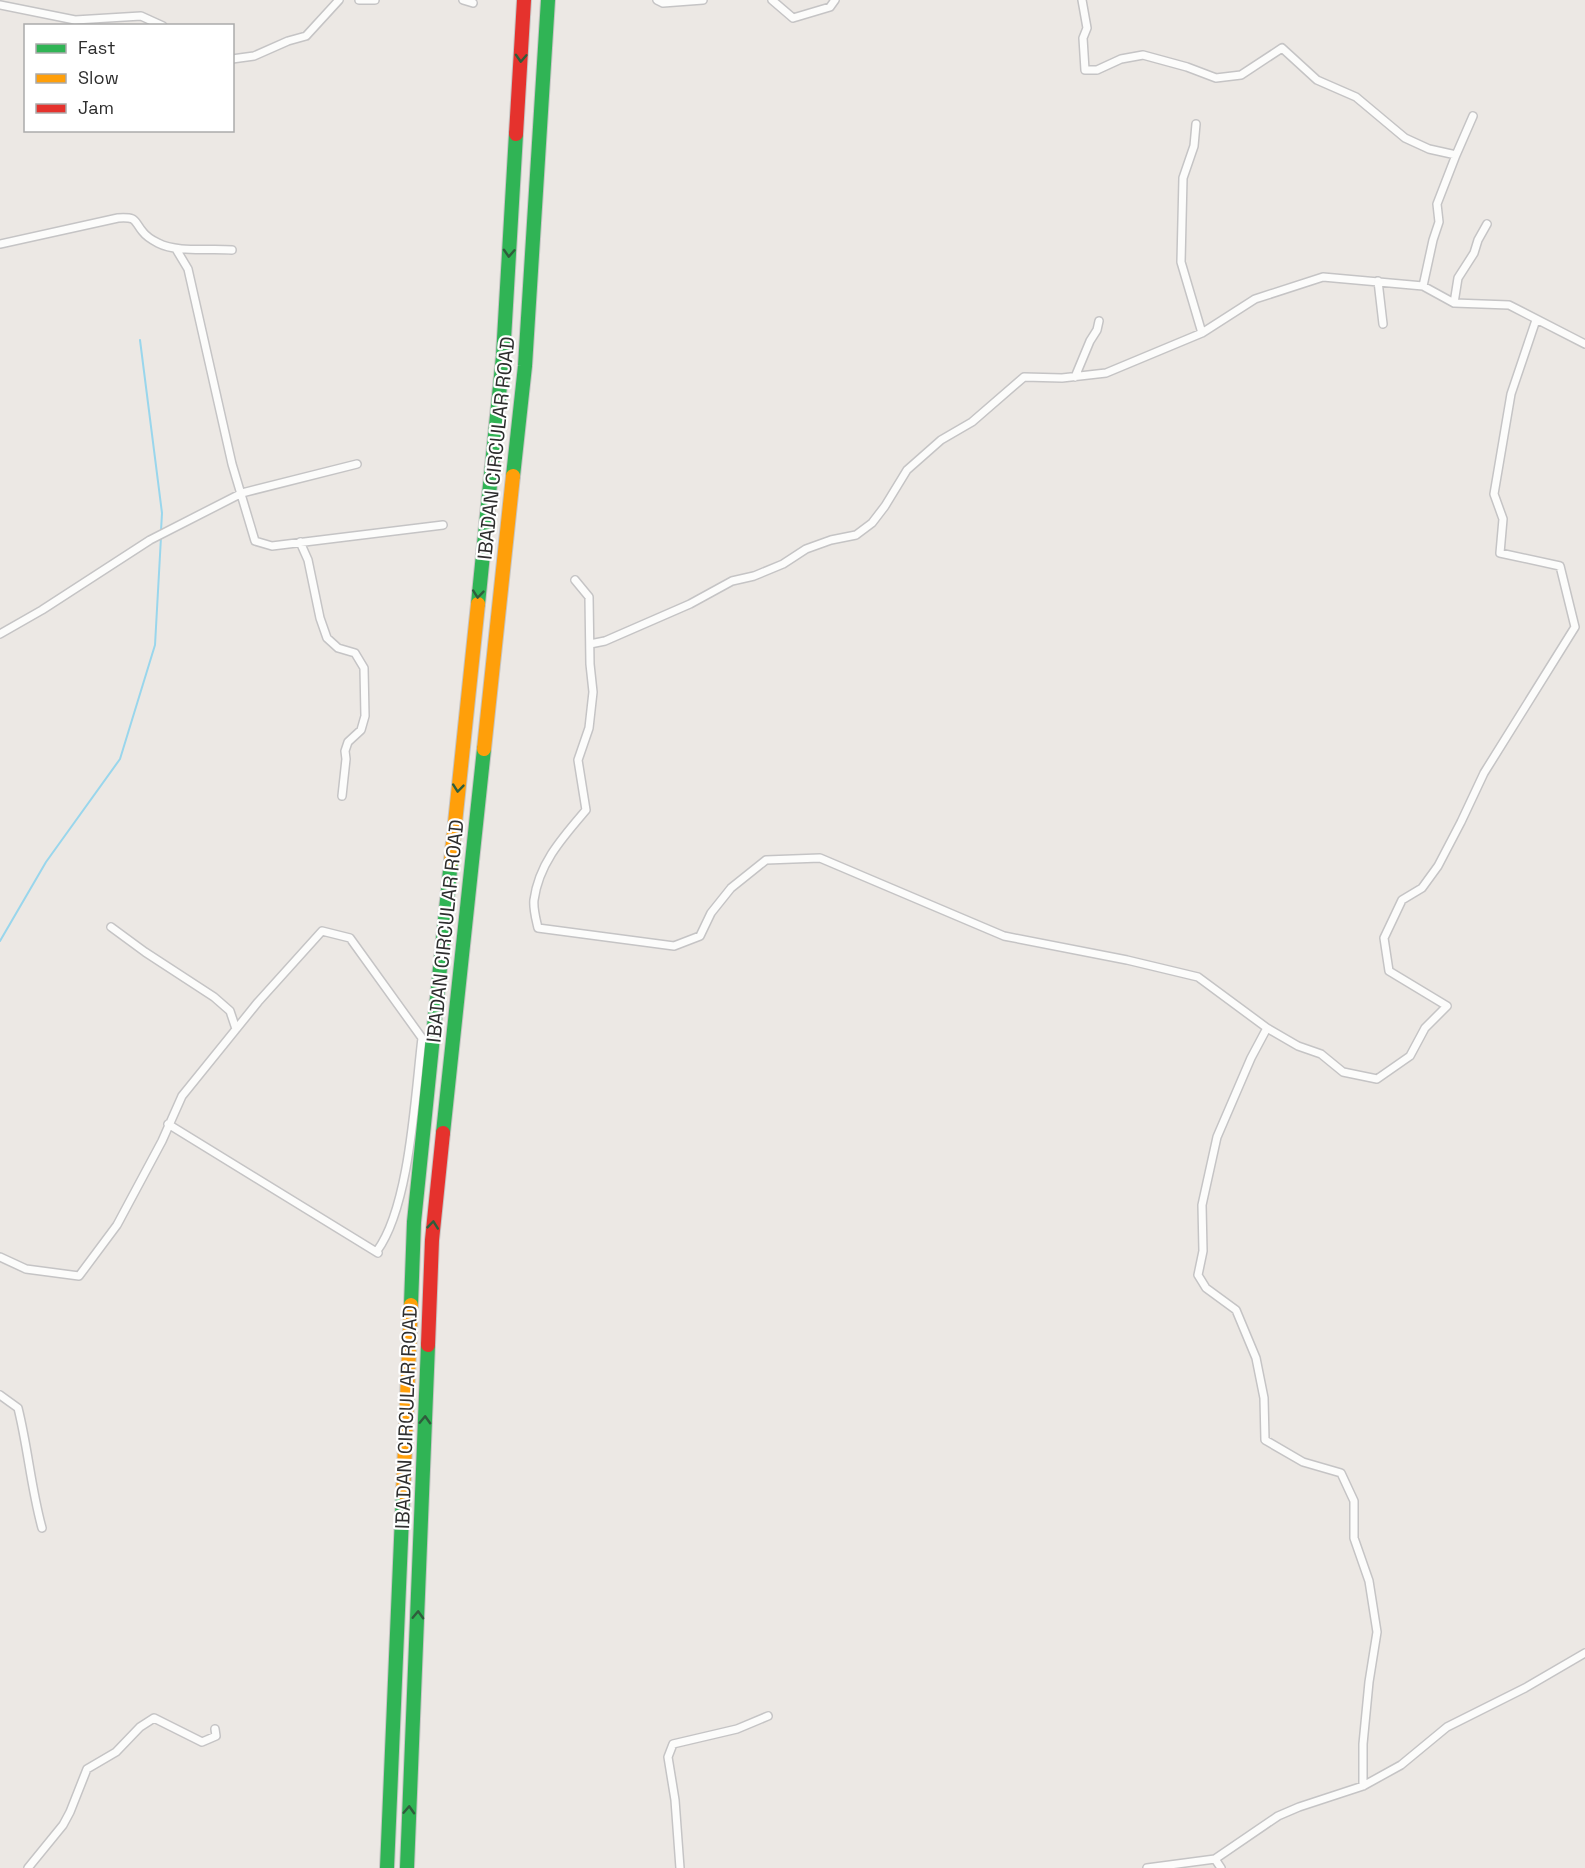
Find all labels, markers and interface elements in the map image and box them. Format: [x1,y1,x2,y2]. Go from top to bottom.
legend [24,24,234,132]
text: Fast [78,36,115,59]
one-way arrow [514,54,527,63]
text: Slow [78,66,119,89]
text: Jam [78,96,114,119]
one-way arrow [502,249,515,258]
street label: IBADAN CIRCULAR ROAD [471,335,521,561]
one-way arrow [472,589,485,598]
one-way arrow [453,783,465,792]
street label: IBADAN CIRCULAR ROAD [420,818,470,1044]
one-way arrow [427,1221,439,1230]
street label: IBADAN CIRCULAR ROAD [389,1305,423,1529]
one-way arrow [419,1415,431,1424]
one-way arrow [411,1610,424,1619]
one-way arrow [403,1805,416,1814]

